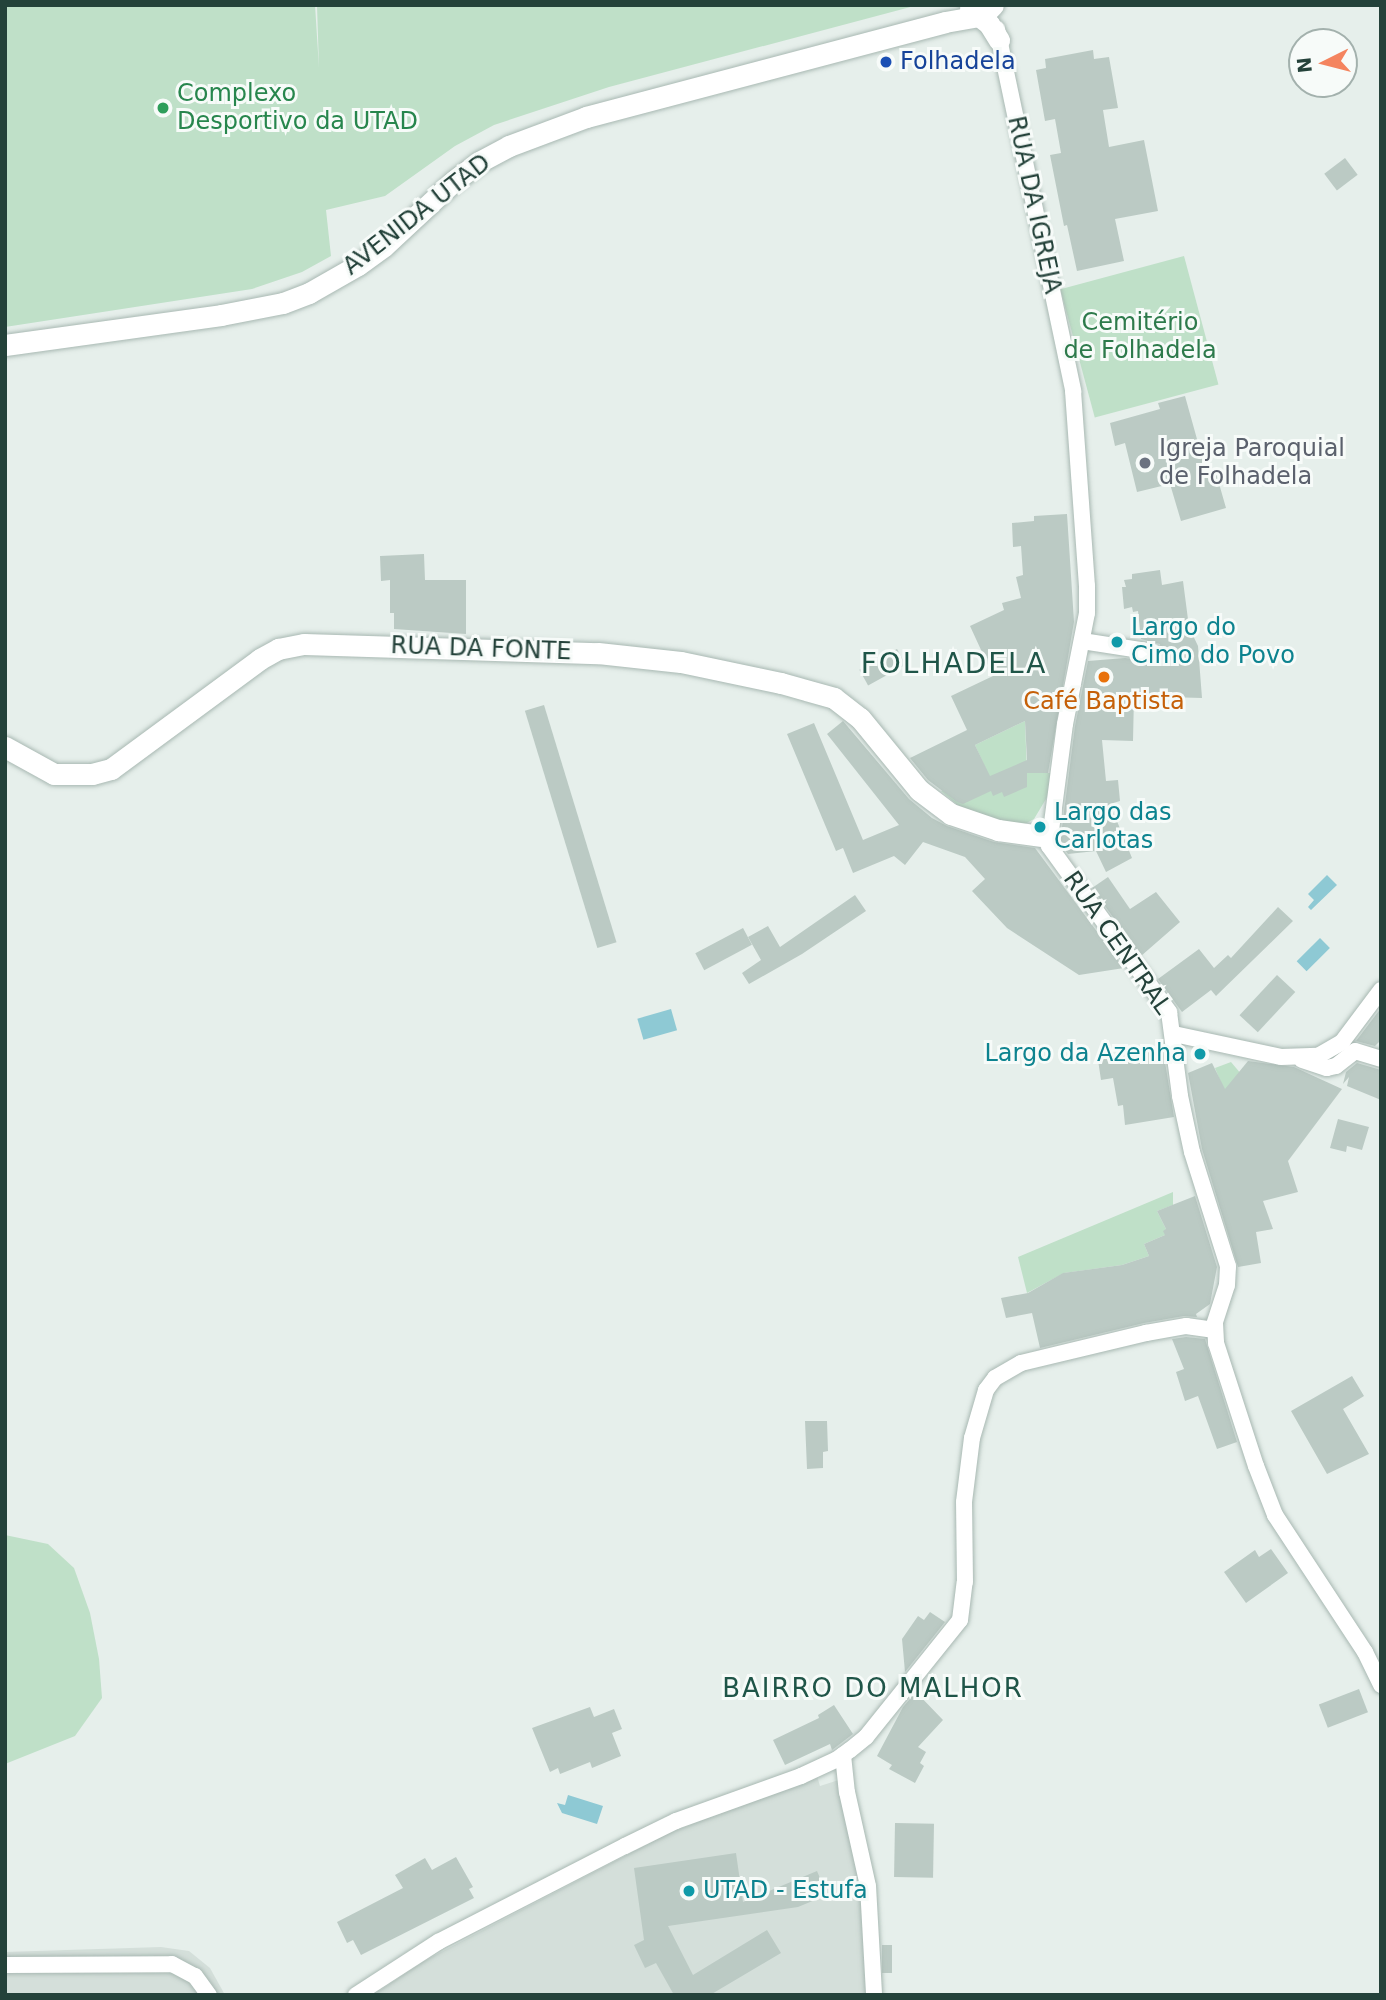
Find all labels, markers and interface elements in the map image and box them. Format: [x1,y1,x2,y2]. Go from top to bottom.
north arrow [1288,28,1358,98]
place label: Folhadela [900,48,1016,76]
marker: Folhadela [878,54,894,70]
text: N [1292,56,1316,74]
place label: Complexo Desportivo da UTAD [177,80,418,136]
marker: Complexo Desportivo da UTAD [155,100,171,116]
street label: RUA DA IGREJA [1001,113,1067,297]
street label: AVENIDA UTAD [338,149,496,281]
park label: Cemitério de Folhadela [1063,309,1217,365]
place label: Igreja Paroquial de Folhadela [1159,435,1345,491]
marker: Igreja Paroquial de Folhadela [1137,455,1153,471]
place label: Largo do Cimo do Povo [1131,614,1295,670]
street label: RUA DA FONTE [390,631,572,667]
marker: Largo do Cimo do Povo [1109,634,1125,650]
district label: FOLHADELA [862,647,1046,681]
marker: Café Baptista [1096,669,1112,685]
place label: Café Baptista [1023,688,1185,716]
place label: Largo das Carlotas [1054,799,1172,855]
marker: Largo das Carlotas [1032,819,1048,835]
street label: RUA CENTRAL [1057,866,1177,1020]
place label: Largo da Azenha [984,1040,1186,1068]
marker: Largo da Azenha [1192,1046,1208,1062]
district label: BAIRRO DO MALHOR [724,1673,1022,1705]
place label: UTAD - Estufa [703,1877,868,1905]
marker: UTAD - Estufa [681,1883,697,1899]

